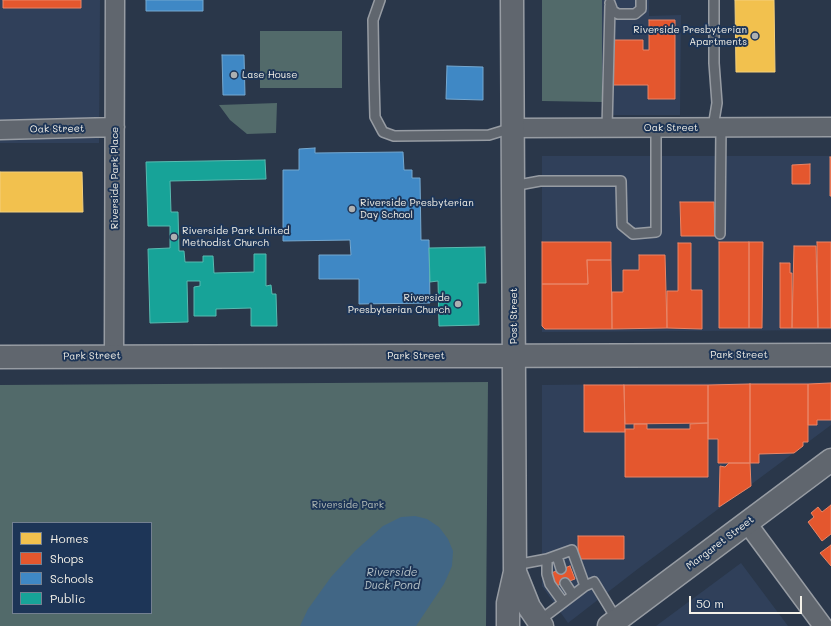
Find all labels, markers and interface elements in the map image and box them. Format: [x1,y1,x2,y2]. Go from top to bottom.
place label: Riverside Presbyterian Apartments [633,24,747,48]
marker: Riverside Presbyterian Apartments [750,31,760,41]
place label: Lase House [242,69,297,81]
marker: Lase House [229,70,239,80]
street label: Oak Street [644,122,698,134]
street label: Oak Street [30,123,84,135]
street label: Riverside Park Place [109,127,121,229]
place label: Riverside Presbyterian Day School [360,197,474,220]
marker: Riverside Presbyterian Day School [347,204,357,214]
place label: Riverside Park United Methodist Church [182,225,290,248]
marker: Riverside Park United Methodist Church [169,232,179,242]
street label: Post Street [508,288,520,344]
place label: Riverside Presbyterian Church [348,292,450,316]
marker: Riverside Presbyterian Church [453,299,463,309]
street label: Park Street [63,349,121,363]
street label: Park Street [710,349,768,361]
street label: Park Street [387,350,445,362]
park label: Riverside Park [312,499,384,511]
street label: Margaret Street [684,514,756,572]
legend [12,522,152,614]
text: Homes [50,530,89,546]
text: Shops [50,550,84,566]
water label: Riverside Duck Pond [364,566,420,592]
text: Schools [50,570,94,586]
scale bar [691,588,804,614]
text: Public [50,590,85,606]
text: 50 m [696,595,724,611]

